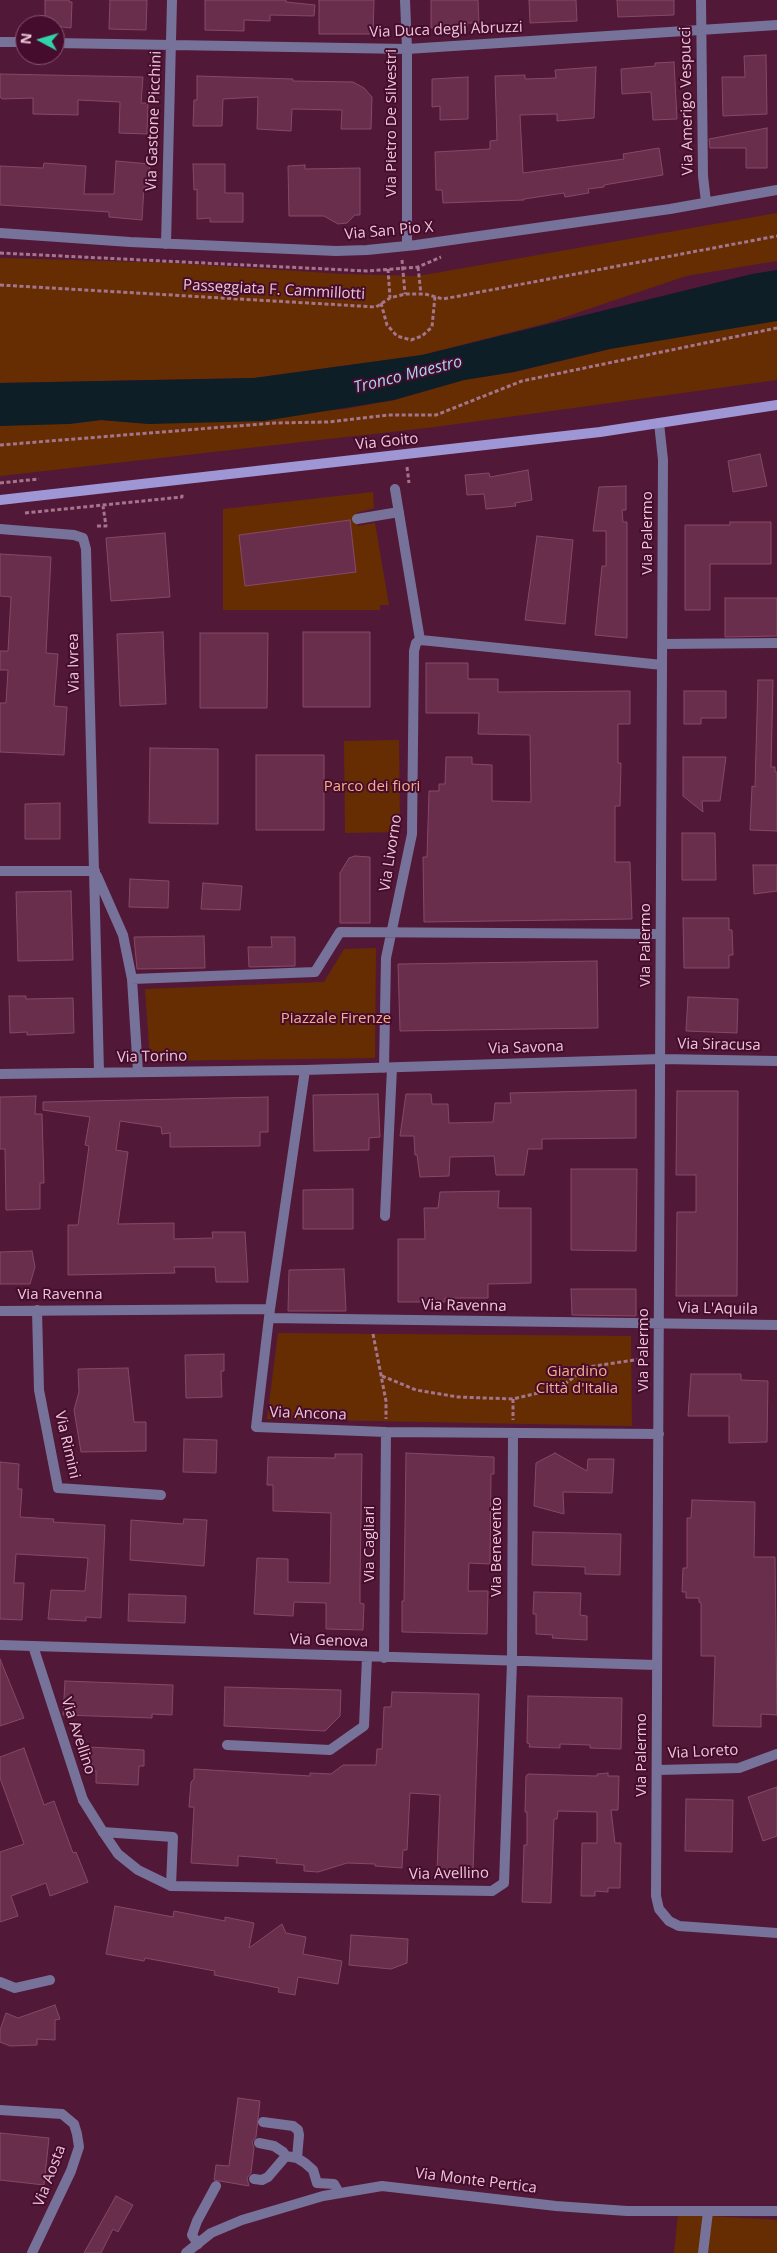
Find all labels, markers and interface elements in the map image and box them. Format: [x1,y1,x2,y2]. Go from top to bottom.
north arrow [15,15,65,65]
street label: Via Duca degli Abruzzi [369,18,523,42]
street label: Via Amerigo Vespucci [677,26,697,176]
text: N [16,32,36,45]
street label: Via Pietro De Silvestri [383,49,401,197]
street label: Via Gastone Picchini [143,51,165,191]
street label: Via San Pio X [344,218,434,244]
street label: Passeggiata F. Cammillotti [183,276,365,304]
water label: Tronco Maestro [352,352,464,398]
street label: Via Goito [355,430,419,454]
street label: Via Palermo [639,491,657,575]
street label: Via Ivrea [64,633,84,693]
park label: Parco dei fiori [324,778,420,796]
street label: Via Livorno [376,813,406,893]
street label: Via Palermo [637,903,655,987]
park label: Piazzale Firenze [281,1010,391,1028]
street label: Via Siracusa [677,1035,761,1055]
street label: Via Savona [488,1038,564,1058]
street label: Via Torino [117,1047,187,1067]
street label: Via Ravenna [17,1286,103,1304]
street label: Via Ravenna [421,1296,507,1316]
street label: Via L'Aquila [678,1299,758,1319]
street label: Via Palermo [635,1308,653,1392]
park label: Giardino Città d'Italia [536,1363,618,1398]
street label: Via Ancona [269,1404,347,1424]
street label: Via Rimini [51,1410,83,1480]
street label: Via Benevento [488,1497,506,1597]
street label: Via Cagliari [361,1506,379,1582]
street label: Via Genova [290,1631,368,1651]
street label: Via Avellino [57,1695,99,1777]
street label: Via Palermo [633,1713,651,1797]
street label: Via Loreto [667,1741,739,1763]
street label: Via Avellino [409,1864,489,1884]
street label: Via Aosta [30,2143,70,2209]
street label: Via Monte Pertica [414,2165,538,2197]

